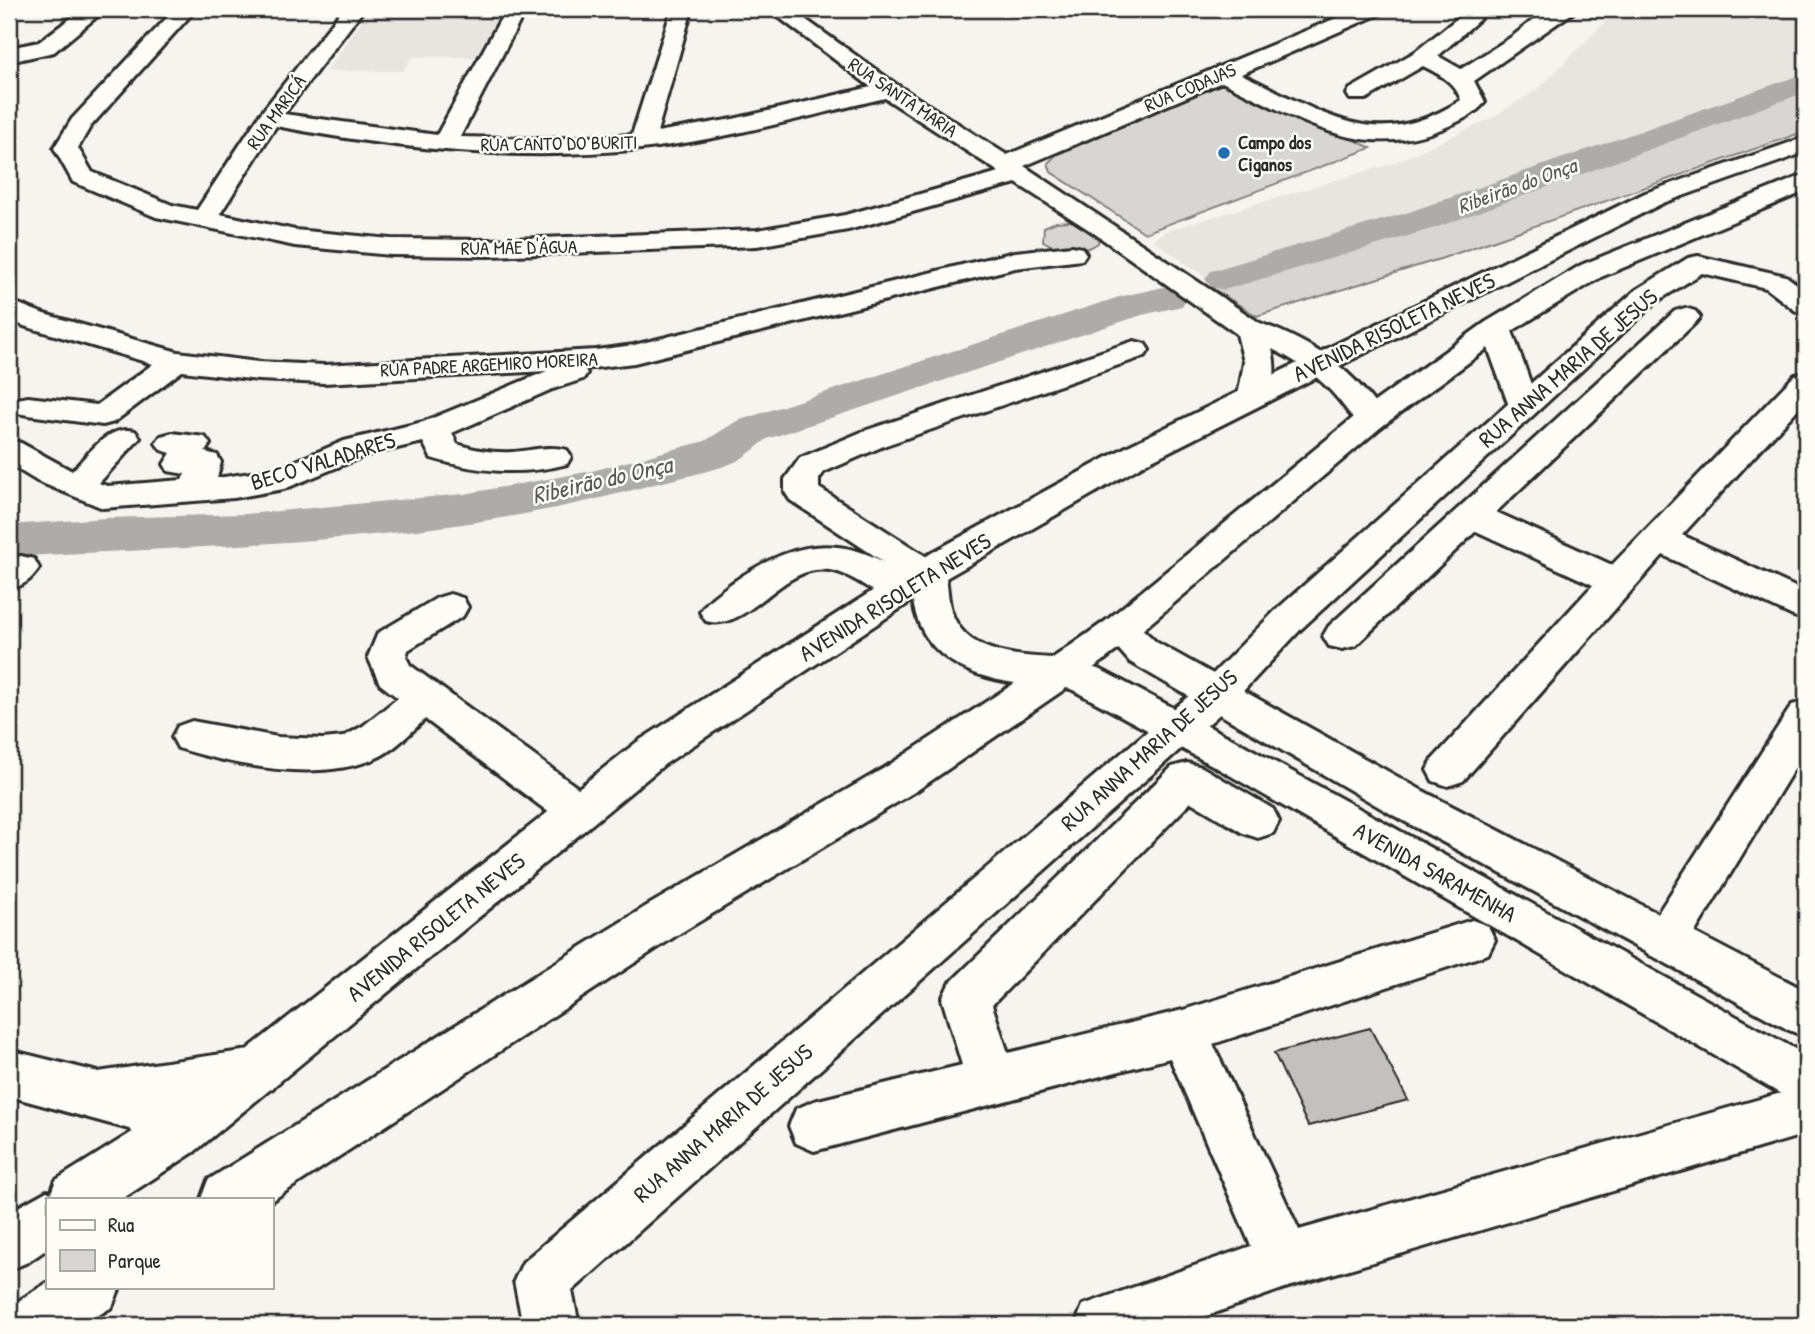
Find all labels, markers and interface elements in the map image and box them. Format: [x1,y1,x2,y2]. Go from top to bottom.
street label: RUA SANTA MARIA [843,51,963,143]
street label: RUA CODAJAS [1140,56,1240,118]
street label: RUA MARICÁ [240,70,312,154]
street label: RUA CANTO DO BURITI [480,129,638,157]
place label: Campo dos Ciganos [1238,129,1312,178]
marker: Campo dos Ciganos [1216,145,1232,161]
water label: Ribeirão do Onça [1453,150,1583,220]
street label: RUA MÃE D'ÁGUA [461,233,577,261]
street label: AVENIDA RISOLETA NEVES [1288,264,1500,389]
street label: RUA ANNA MARIA DE JESUS [1471,281,1664,454]
street label: RUA PADRE ARGEMIRO MOREIRA [380,345,598,383]
street label: BECO VALADARES [247,424,399,497]
water label: Ribeirão do Onça [529,447,677,511]
street label: AVENIDA RISOLETA NEVES [793,525,997,668]
street label: RUA ANNA MARIA DE JESUS [1054,662,1244,837]
street label: AVENIDA SARAMENHA [1349,814,1522,929]
street label: AVENIDA RISOLETA NEVES [340,845,532,1008]
street label: RUA ANNA MARIA DE JESUS [626,1036,819,1209]
legend [46,1198,273,1288]
text: Rua [108,1210,134,1239]
text: Parque [108,1246,161,1275]

